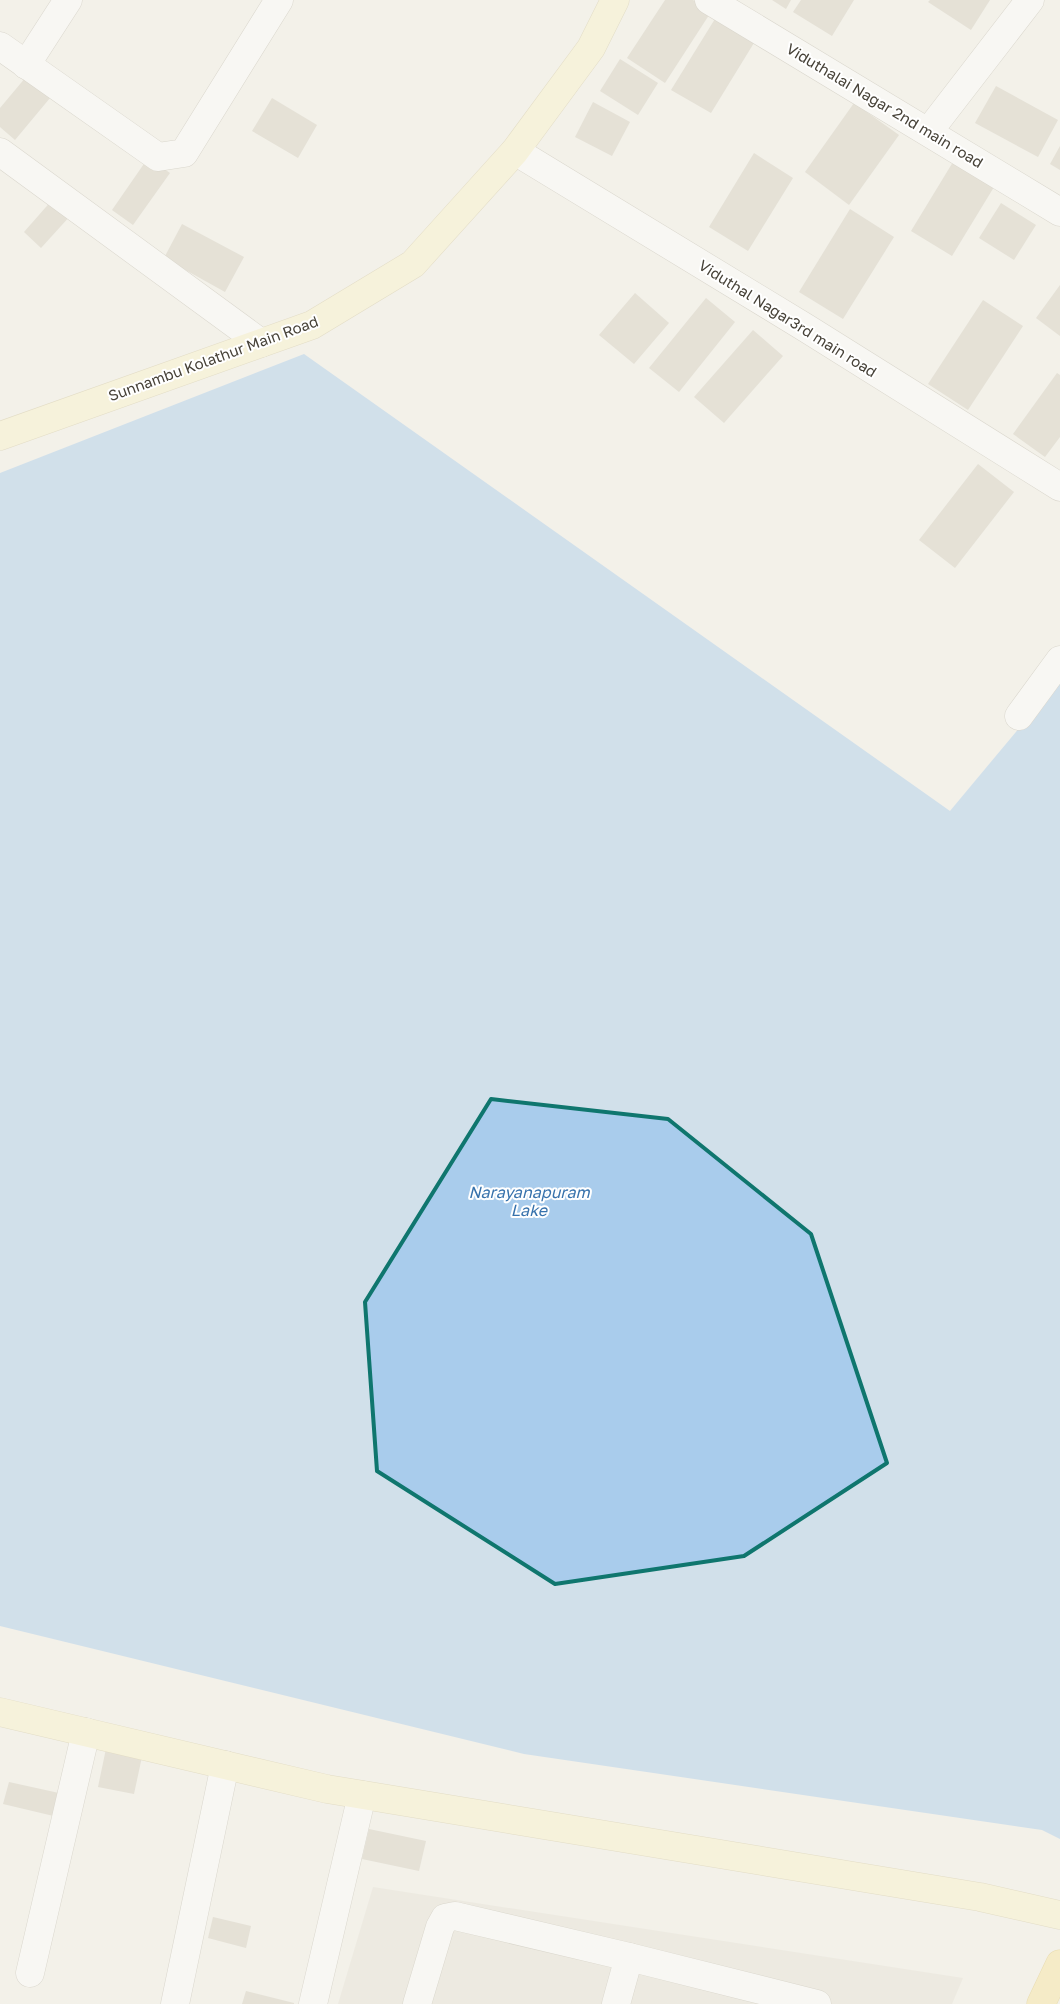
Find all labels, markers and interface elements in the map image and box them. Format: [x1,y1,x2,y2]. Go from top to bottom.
street label: Viduthalai Nagar 2nd main road [783,39,987,171]
street label: Viduthal Nagar3rd main road [696,256,880,380]
street label: Sunnambu Kolathur Main Road [106,312,320,404]
water label: Narayanapuram Lake [468,1182,590,1220]

